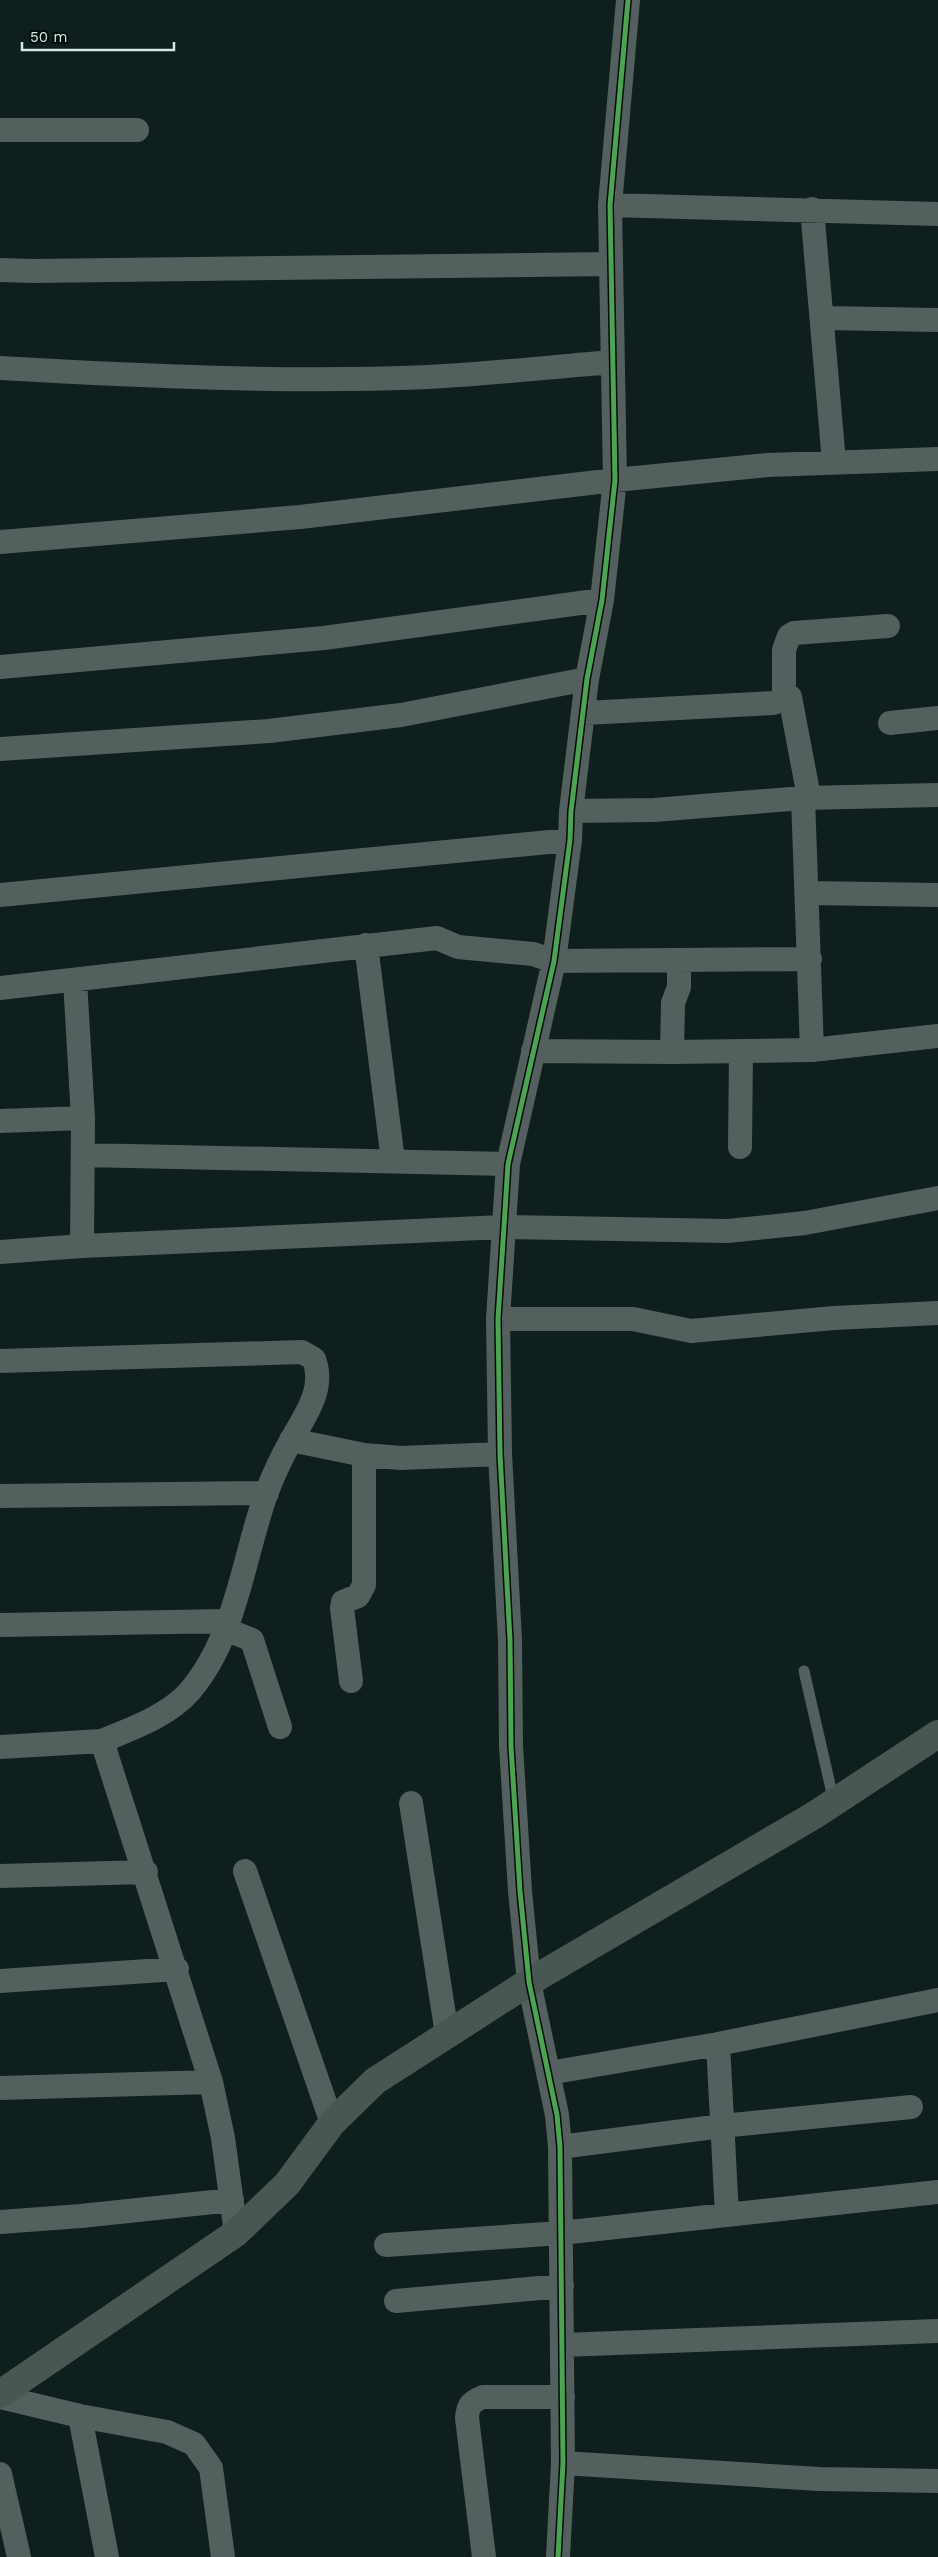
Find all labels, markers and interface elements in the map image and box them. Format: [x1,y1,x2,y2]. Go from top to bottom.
scale bar [22,20,175,52]
text: 50 m [30,28,67,46]

